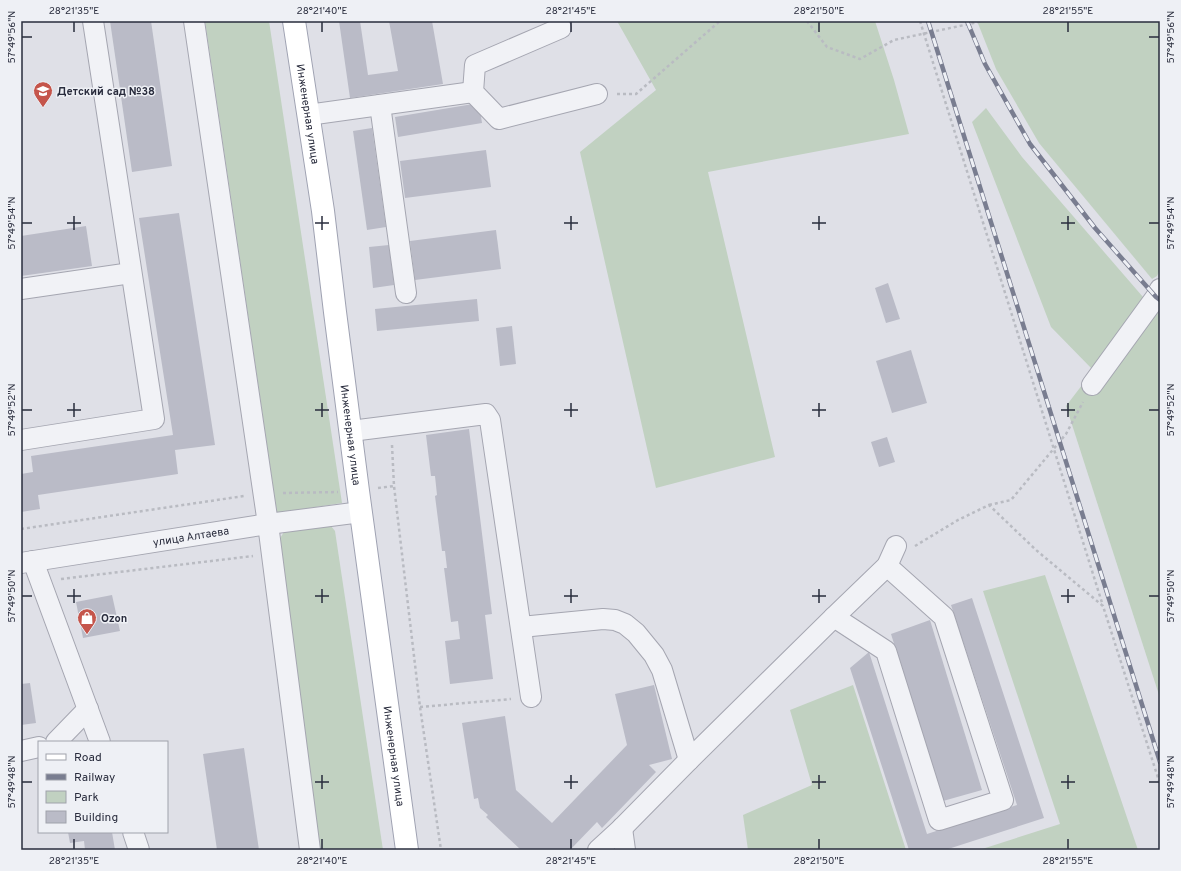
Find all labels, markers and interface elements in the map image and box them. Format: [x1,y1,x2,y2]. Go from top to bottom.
text: 28°21'35"E [49,5,99,18]
text: 28°21'40"E [297,5,347,18]
text: 28°21'45"E [546,5,596,18]
text: 28°21'50"E [794,5,844,18]
text: 28°21'55"E [1043,5,1093,18]
text: 57°49'56"N [6,11,19,63]
text: 57°49'56"N [1165,11,1178,63]
street label: Инженерная улица [293,63,322,165]
school or university icon: Детский сад №38 [32,80,54,108]
place label: Детский сад №38 [57,85,155,99]
text: 57°49'54"N [6,196,19,250]
text: 57°49'54"N [1165,196,1178,250]
text: 57°49'52"N [6,384,19,436]
street label: Инженерная улица [336,384,363,487]
text: 57°49'52"N [1165,384,1178,436]
street label: улица Алтаева [152,524,230,550]
text: 57°49'50"N [6,569,19,623]
text: 57°49'50"N [1165,569,1178,623]
shop icon: Ozon [76,607,98,635]
place label: Ozon [101,612,127,626]
street label: Инженерная улица [379,705,407,808]
legend [38,741,168,833]
text: Road [74,750,102,766]
text: 57°49'48"N [6,755,19,809]
text: 57°49'48"N [1165,755,1178,809]
text: Railway [74,770,115,786]
text: Park [74,790,99,806]
text: Building [74,810,118,826]
text: 28°21'35"E [49,855,99,868]
text: 28°21'40"E [297,855,347,868]
text: 28°21'45"E [546,855,596,868]
text: 28°21'50"E [794,855,844,868]
text: 28°21'55"E [1043,855,1093,868]

